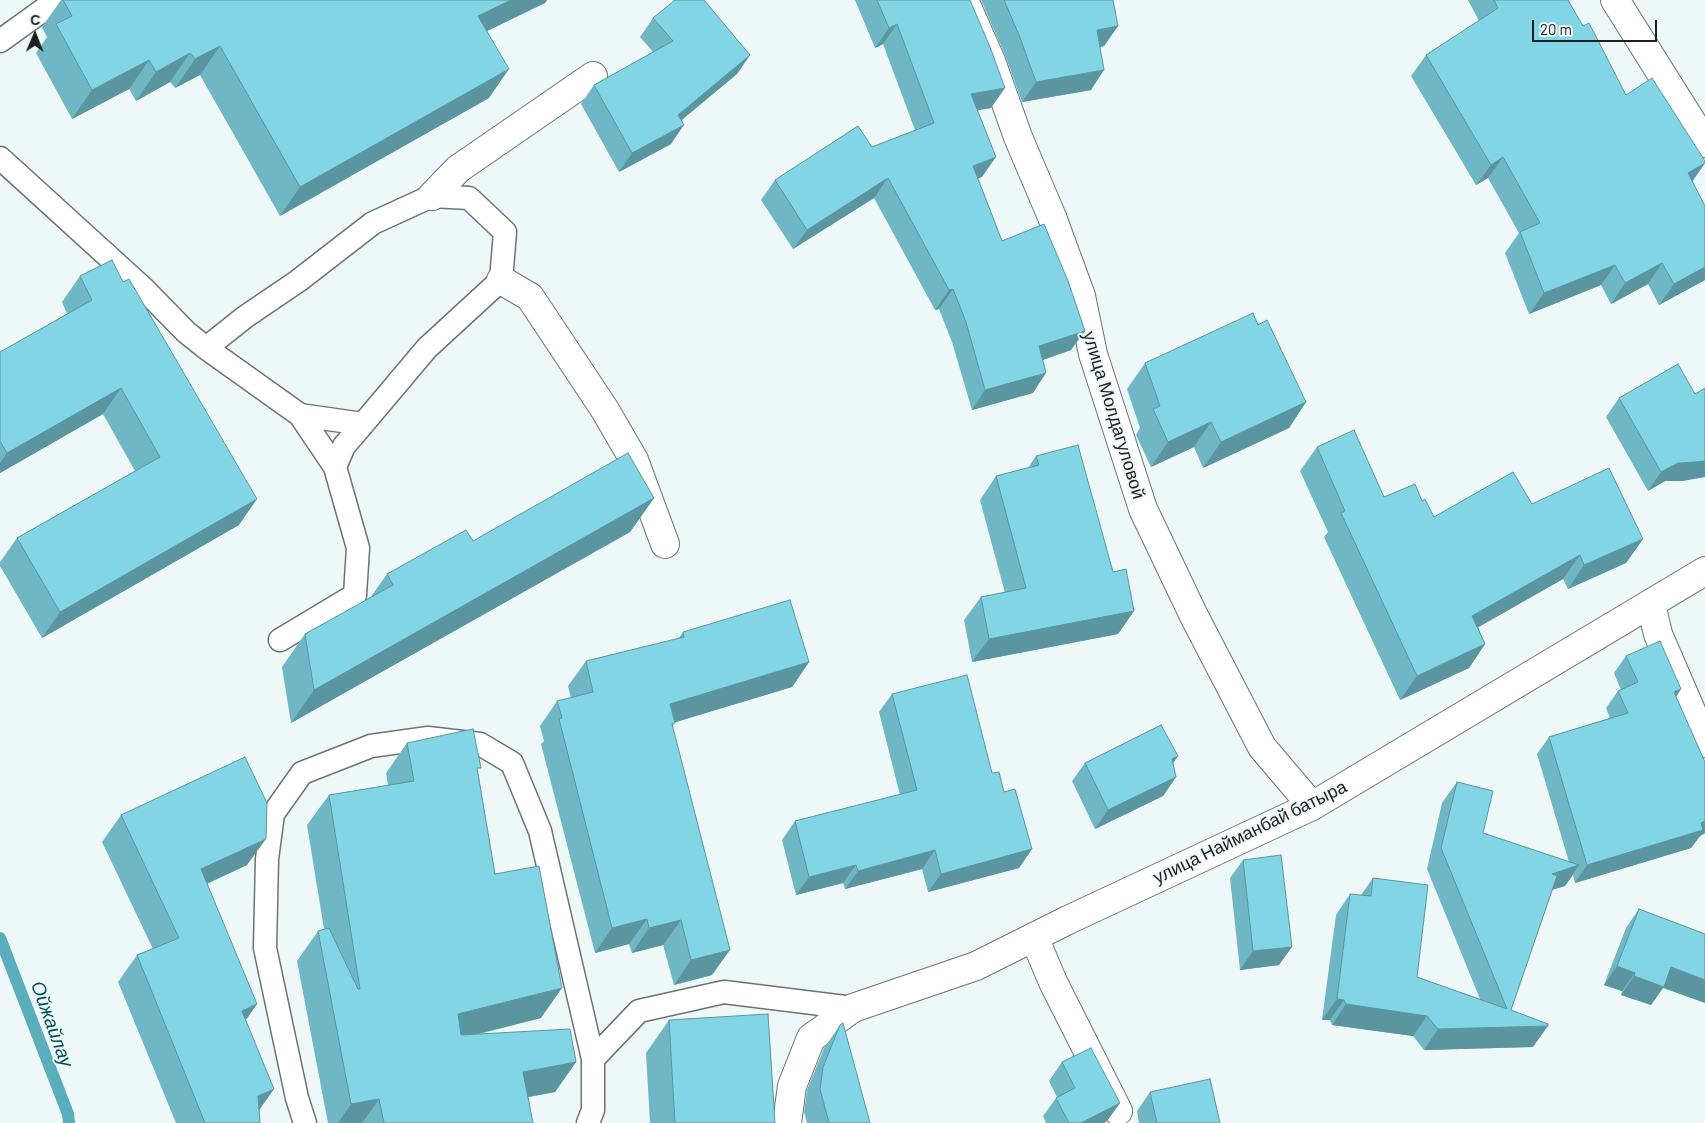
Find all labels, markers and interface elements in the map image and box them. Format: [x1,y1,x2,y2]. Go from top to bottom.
north arrow [10,10,60,60]
scale bar [1535,10,1660,42]
text: С [30,11,40,28]
text: 20 m [1540,20,1572,38]
street label: улица Молдагуловой [1078,329,1150,501]
street label: улица Найманбай батыра [1150,776,1350,888]
water label: Ойжайлау [26,978,78,1070]

